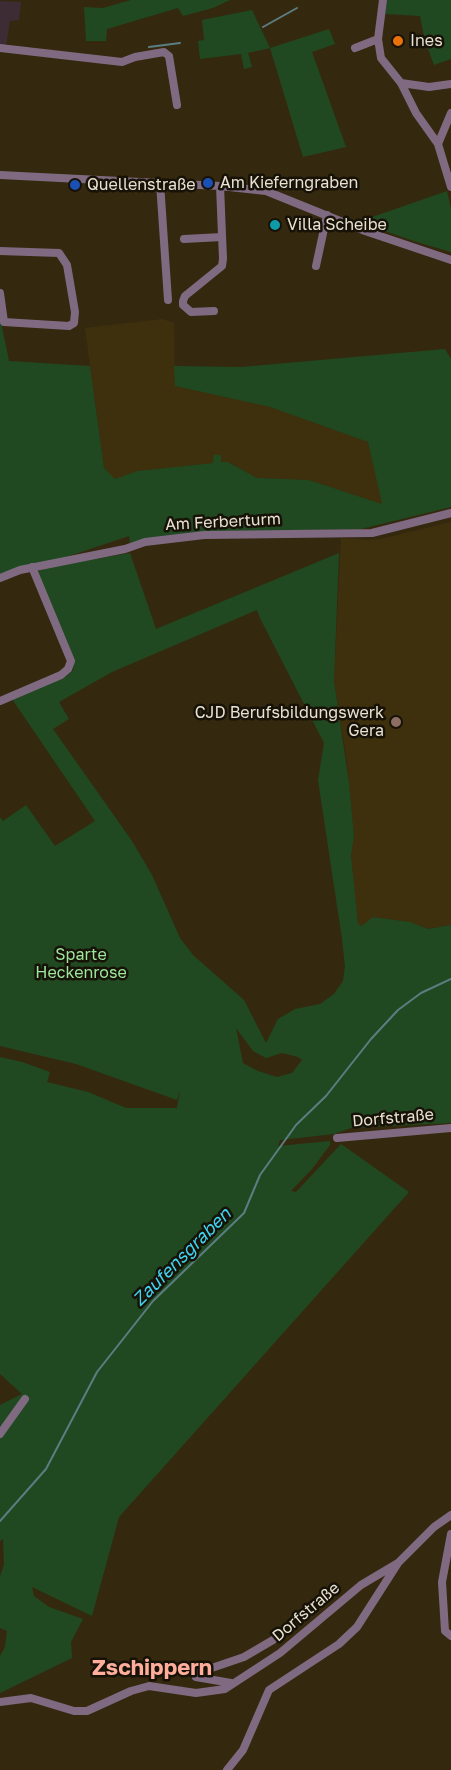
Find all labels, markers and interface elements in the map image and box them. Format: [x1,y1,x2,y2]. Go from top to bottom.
place label: Ines [410,31,443,51]
marker: Ines [391,34,405,48]
place label: Am Kieferngraben [220,173,358,193]
place label: Quellenstraße [87,175,196,195]
marker: Am Kieferngraben [201,176,215,190]
marker: Quellenstraße [68,178,82,192]
place label: Villa Scheibe [287,215,387,235]
marker: Villa Scheibe [268,218,282,232]
street label: Am Ferberturm [165,509,281,535]
place label: CJD Berufsbildungswerk Gera [195,703,384,741]
marker: CJD Berufsbildungswerk Gera [389,715,403,729]
park label: Sparte Heckenrose [35,945,127,983]
street label: Dorfstraße [351,1105,435,1131]
water label: Zaufensgraben [128,1203,236,1311]
street label: Dorfstraße [269,1578,343,1646]
district label: Zschippern [92,1655,212,1681]

